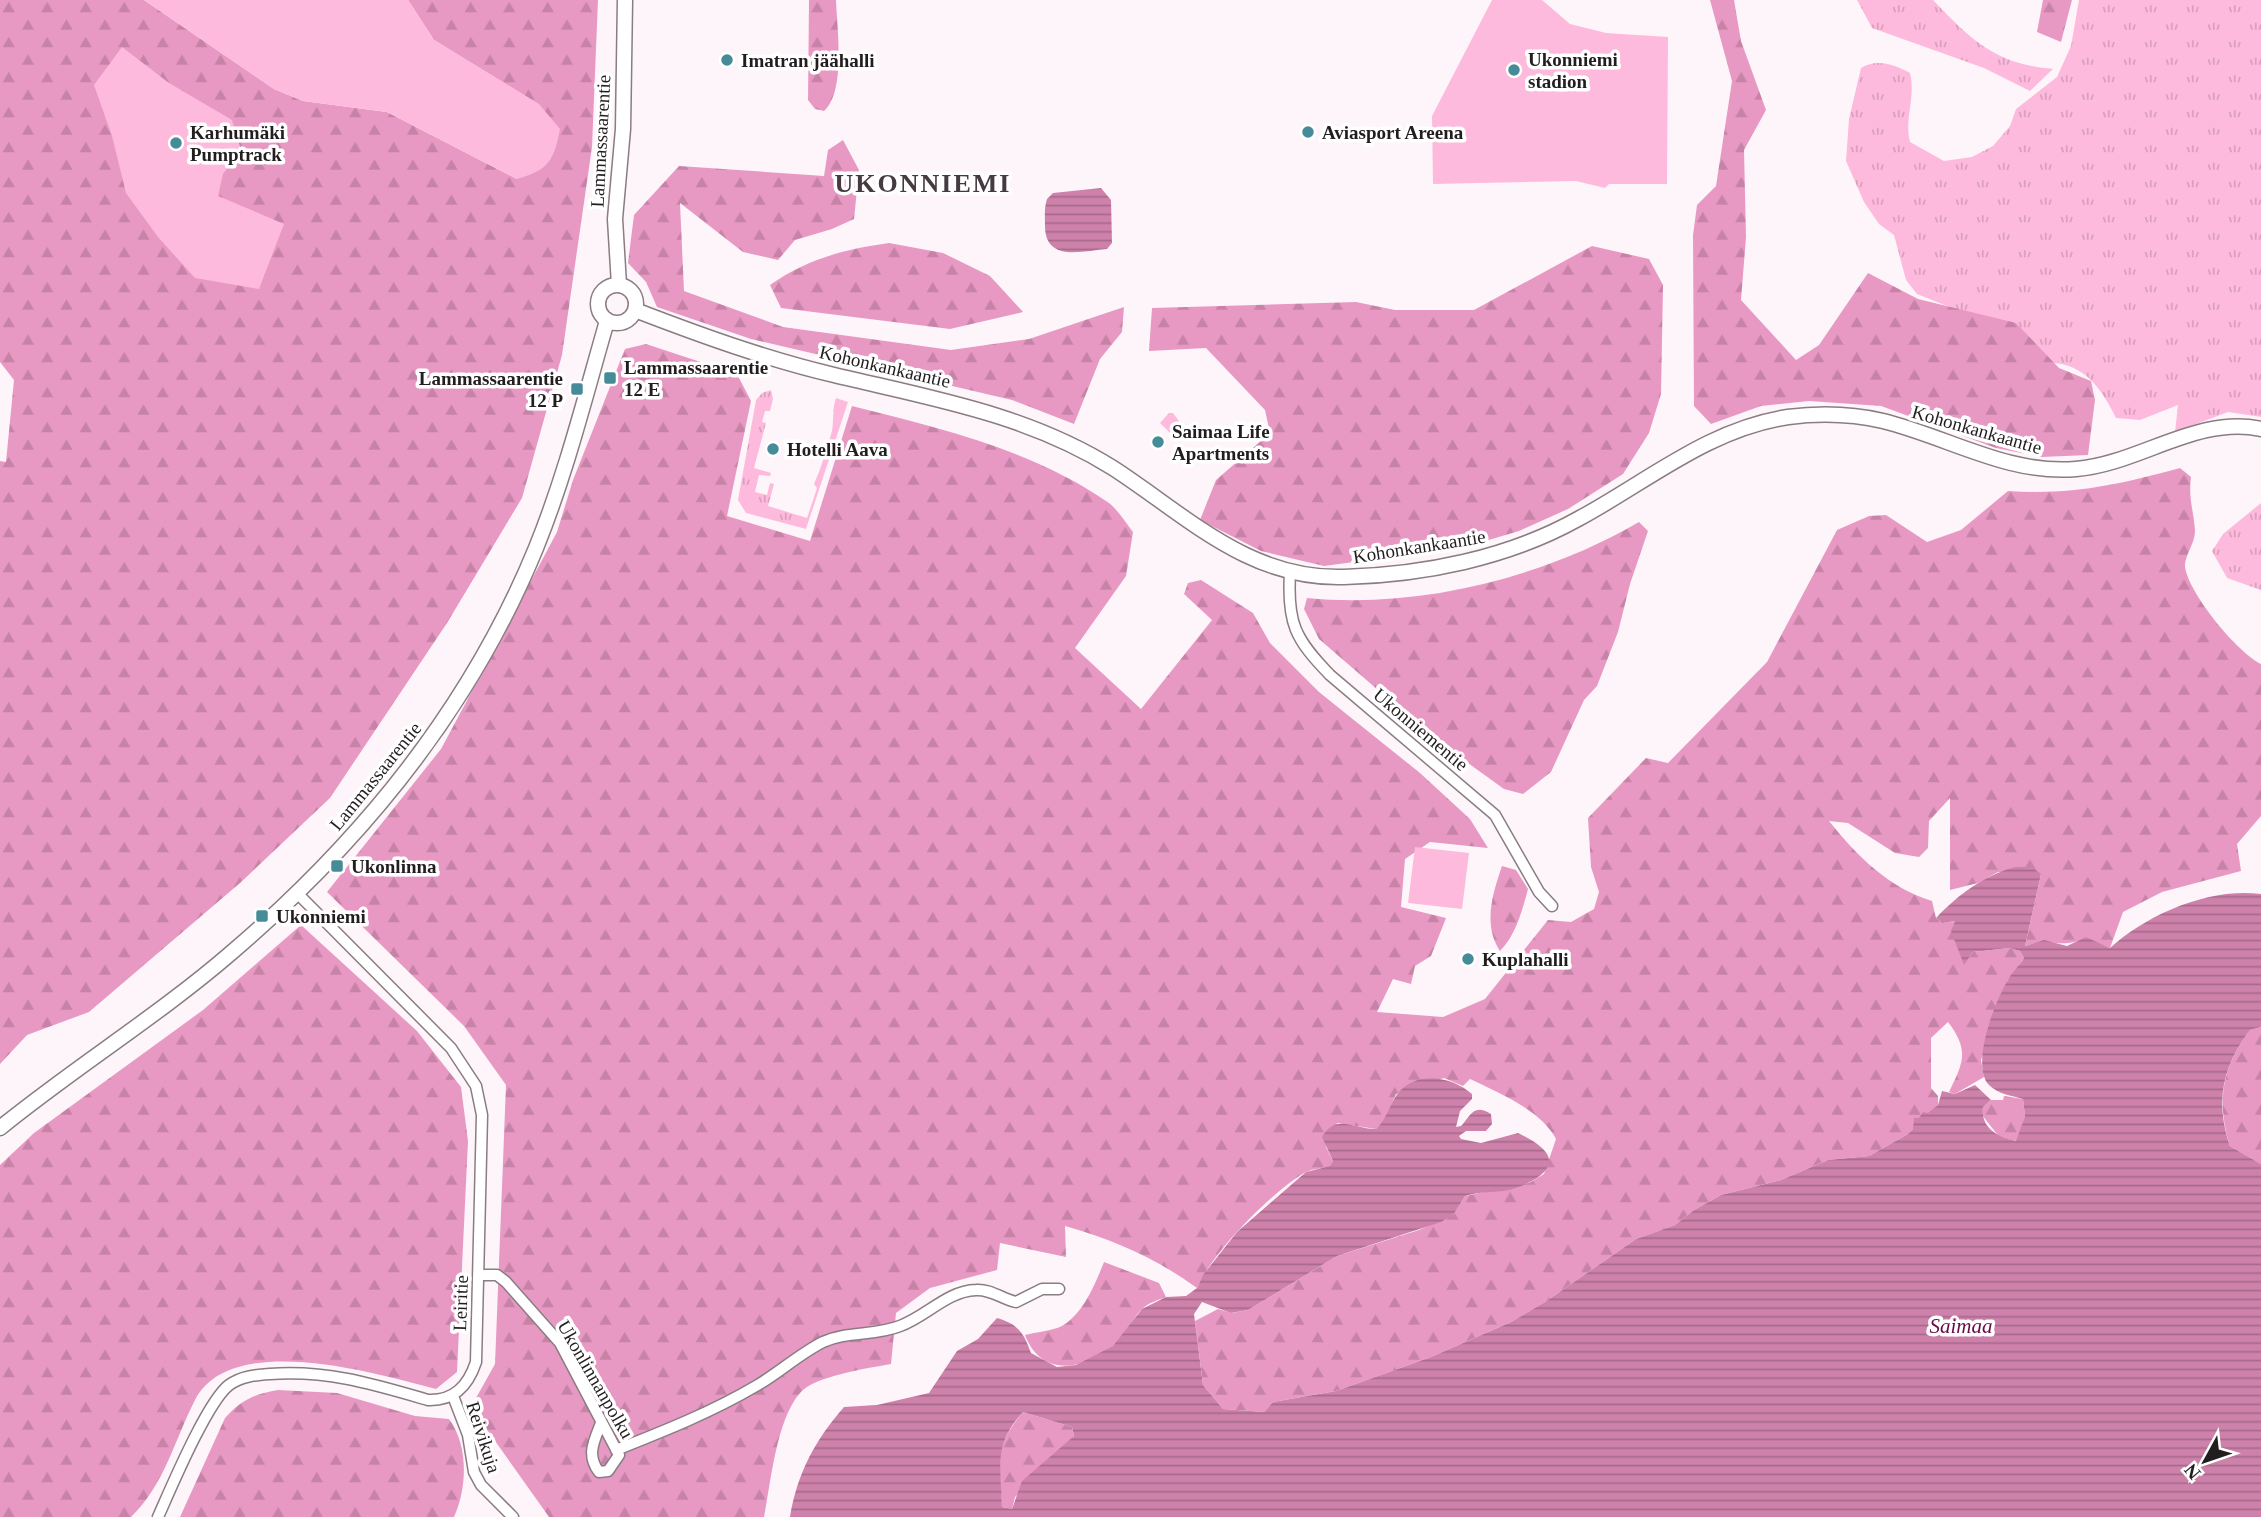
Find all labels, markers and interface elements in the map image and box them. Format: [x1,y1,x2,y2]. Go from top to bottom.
place label: Ukonniemi stadion [1528,49,1618,92]
place label: Imatran jäähalli [741,50,875,71]
marker: Imatran jäähalli [719,52,735,68]
marker: Ukonniemi stadion [1506,62,1522,78]
street label: Lammassaarentie [587,74,614,208]
place label: Karhumäki Pumptrack [190,122,285,165]
place label: Aviasport Areena [1322,122,1464,143]
marker: Aviasport Areena [1300,124,1316,140]
marker: Karhumäki Pumptrack [168,135,184,151]
district label: UKONNIEMI [835,169,1011,198]
street label: Kohonkankaantie [817,341,953,392]
place label: Lammassaarentie 12 E [624,357,768,400]
place label: Lammassaarentie 12 P [419,368,563,411]
marker: Lammassaarentie 12 E [602,370,618,386]
marker: Lammassaarentie 12 P [569,381,585,397]
street label: Kohonkankaantie [1910,401,2044,458]
place label: Saimaa Life Apartments [1172,421,1270,464]
marker: Saimaa Life Apartments [1150,434,1166,450]
place label: Hotelli Aava [787,439,888,460]
marker: Hotelli Aava [765,441,781,457]
street label: Kohonkankaantie [1351,526,1487,567]
street label: Ukonniementie [1369,684,1472,775]
street label: Lammassaarentie [325,718,425,835]
place label: Ukonlinna [351,856,437,877]
marker: Ukonlinna [329,858,345,874]
place label: Ukonniemi [276,906,366,927]
marker: Ukonniemi [254,908,270,924]
place label: Kuplahalli [1482,949,1569,970]
marker: Kuplahalli [1460,951,1476,967]
street label: Leiritie [449,1275,472,1331]
water label: Saimaa [1930,1314,1993,1338]
street label: Ukonlinnanpolku [553,1316,638,1443]
street label: Reivikuja [462,1399,505,1476]
north arrow [2170,1426,2240,1496]
text: N [2180,1459,2205,1484]

